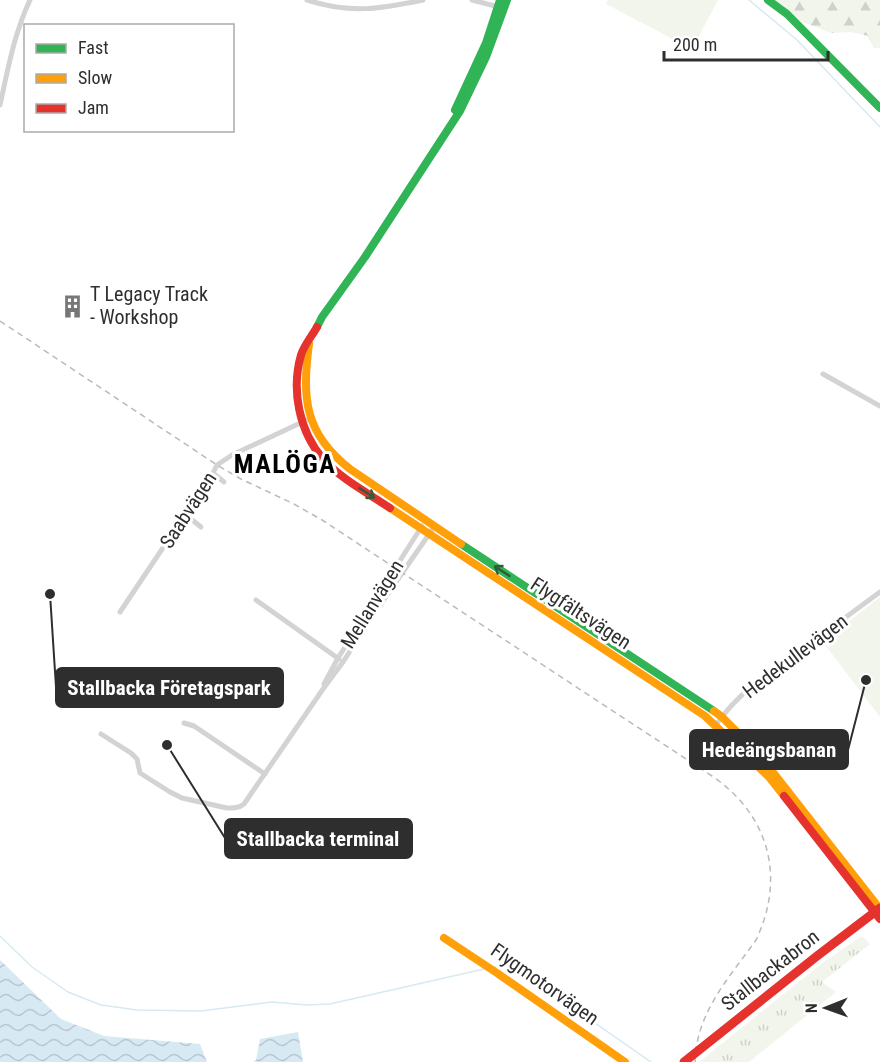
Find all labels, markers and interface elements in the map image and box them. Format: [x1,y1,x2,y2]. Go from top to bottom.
legend [24,24,234,132]
scale bar [664,24,828,62]
text: 200 m [673,34,717,55]
text: Fast [78,37,109,58]
text: Slow [78,67,113,88]
text: Jam [78,97,109,118]
place label: T Legacy Track - Workshop [90,282,208,329]
building icon: T Legacy Track - Workshop [59,293,85,319]
district label: MALÖGA [234,449,336,479]
street label: Saabvägen [154,467,222,553]
one-way arrow [358,487,375,499]
street label: Mellanvägen [335,555,409,653]
one-way arrow [494,565,511,578]
street label: Flygfältsvägen [526,572,636,654]
street label: Hedekullevägen [738,609,852,703]
callout: Stallbacka Företagspark [56,668,283,707]
text: Stallbacka Företagspark [67,676,272,700]
callout: Hedeängsbanan [690,730,848,769]
text: Hedeängsbanan [702,738,836,762]
callout: Stallbacka terminal [225,819,412,858]
text: Stallbacka terminal [237,827,399,851]
street label: Stallbackabron [716,924,824,1016]
street label: Flygmotorvägen [486,938,604,1030]
north arrow [796,978,856,1038]
text: N [802,1003,821,1013]

